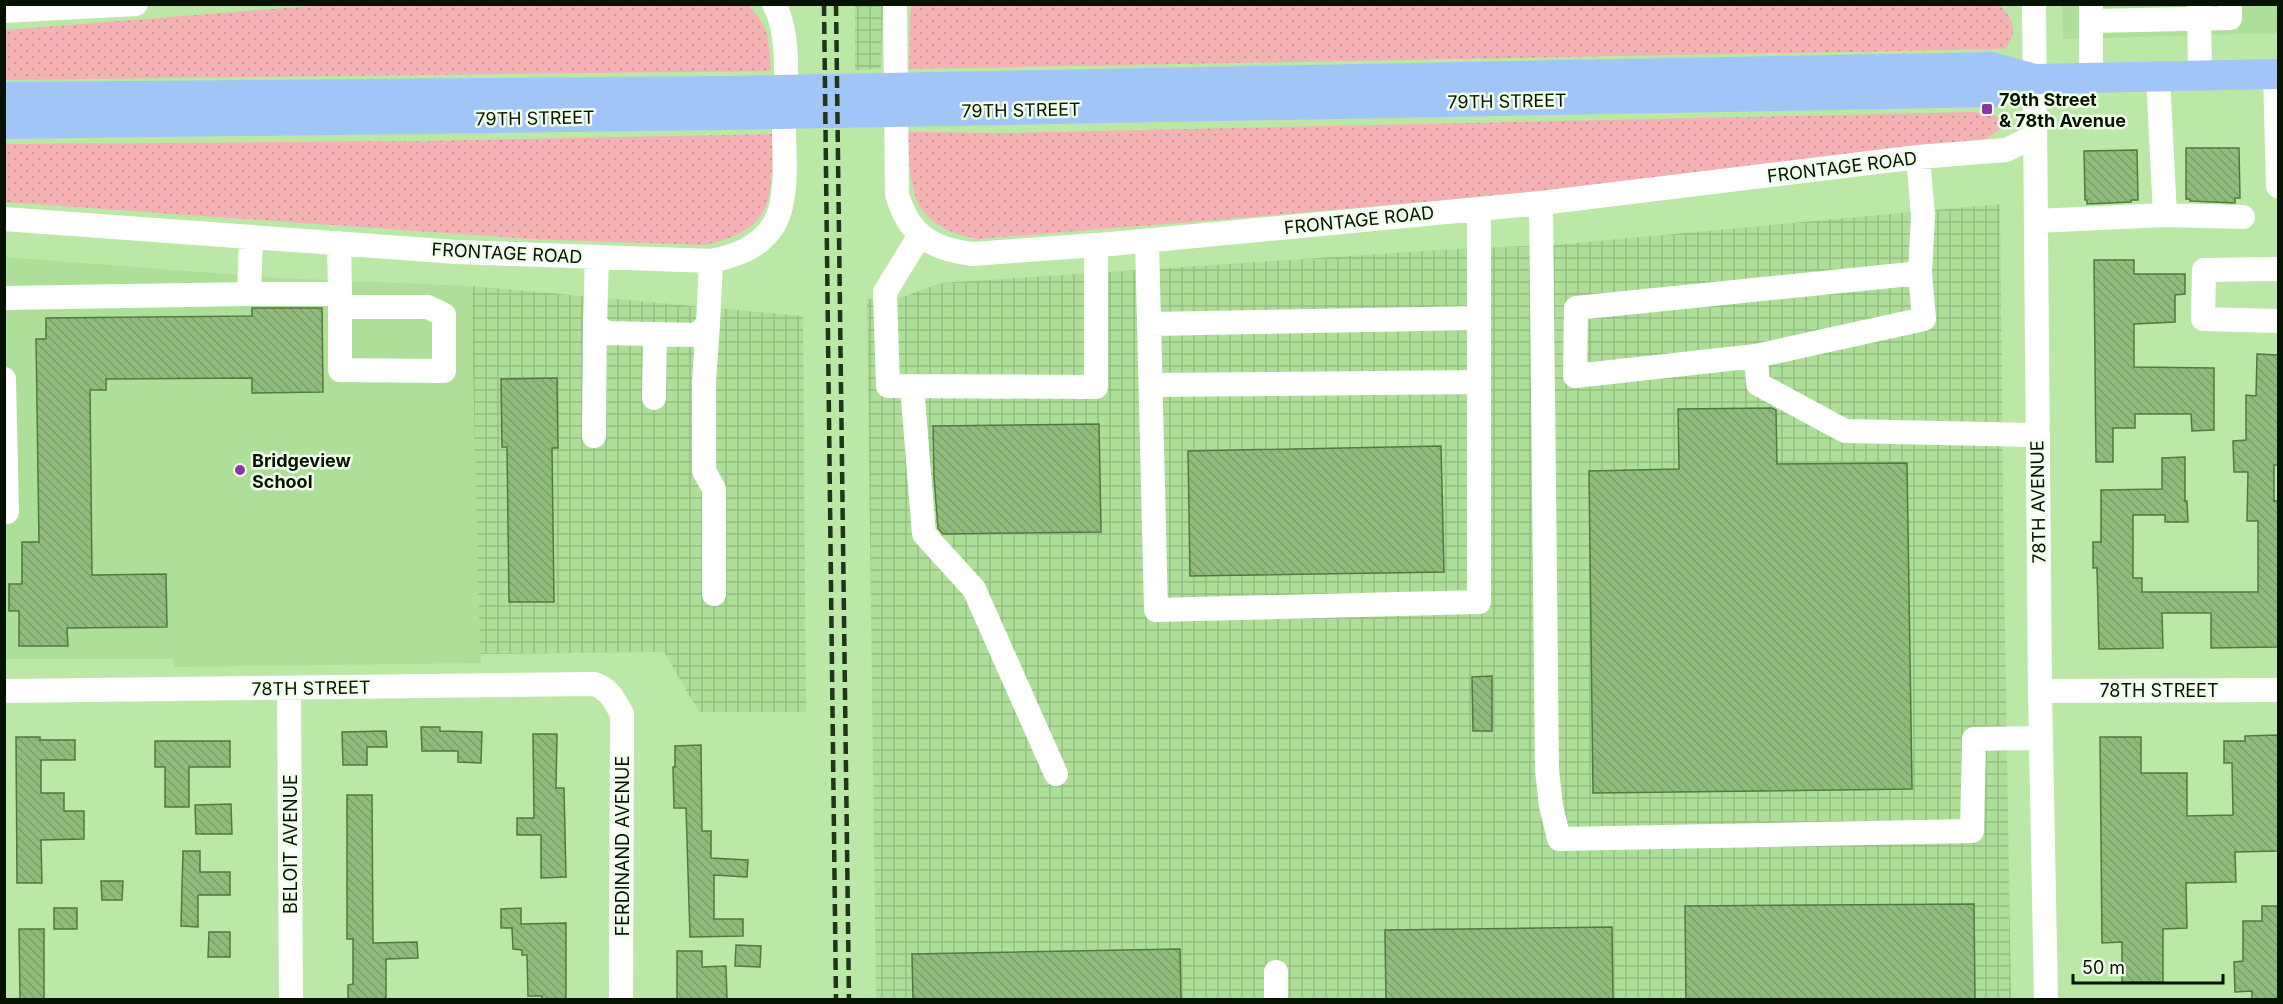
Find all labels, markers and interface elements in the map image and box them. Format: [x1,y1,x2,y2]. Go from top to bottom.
street label: 79TH STREET [1447,89,1567,113]
place label: 79th Street & 78th Avenue [1999,89,2126,131]
street label: 79TH STREET [961,98,1081,122]
marker: 79th Street & 78th Avenue [1980,102,1994,116]
street label: 79TH STREET [475,106,595,130]
street label: FRONTAGE ROAD [1766,147,1918,187]
street label: FRONTAGE ROAD [1283,202,1435,238]
street label: FRONTAGE ROAD [431,239,583,267]
street label: 78TH AVENUE [2026,440,2050,564]
place label: Bridgeview School [252,450,352,492]
marker: Bridgeview School [233,463,247,477]
street label: 78TH STREET [251,676,371,700]
street label: 78TH STREET [2099,680,2219,701]
street label: FERDINAND AVENUE [612,756,633,936]
street label: BELOIT AVENUE [280,774,301,914]
scale bar [2073,947,2223,985]
text: 50 m [2082,957,2125,978]

